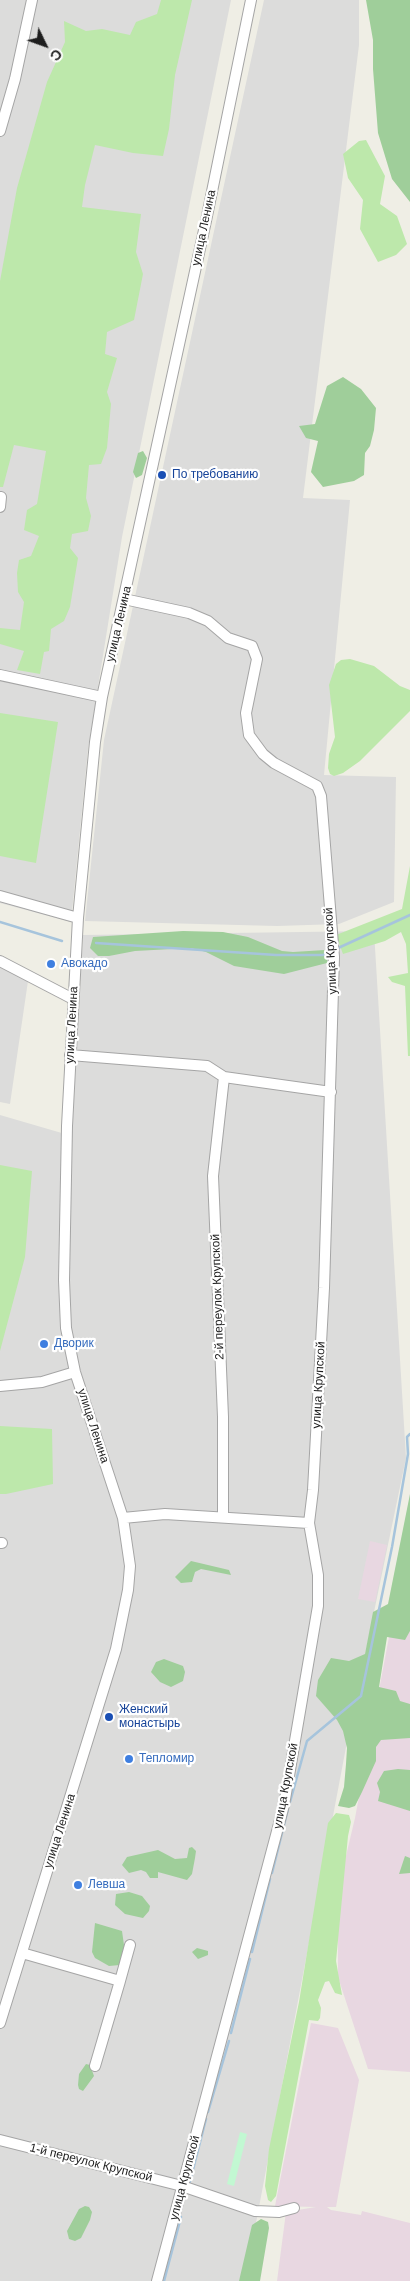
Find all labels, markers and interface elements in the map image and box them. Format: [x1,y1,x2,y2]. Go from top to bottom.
north arrow [20,20,70,70]
text: С [47,46,65,64]
street label: улица Ленина [189,189,219,267]
place label: По требованию [172,468,258,482]
marker: По требованию [156,469,168,481]
street label: улица Ленина [103,585,135,663]
street label: улица Крупской [322,907,340,995]
place label: Авокадо [61,957,108,971]
marker: Авокадо [45,958,57,970]
street label: улица Ленина [63,986,81,1064]
street label: 2-й переулок Крупской [209,1234,227,1360]
place label: Дворик [54,1337,94,1351]
marker: Дворик [38,1338,50,1350]
street label: улица Крупской [310,1341,328,1429]
street label: улица Ленина [74,1387,112,1465]
place label: Женский монастырь [119,1703,180,1731]
marker: Женский монастырь [103,1711,115,1723]
street label: улица Крупской [271,1742,301,1830]
place label: Тепломир [139,1752,194,1766]
marker: Тепломир [123,1753,135,1765]
street label: улица Ленина [41,1792,79,1870]
place label: Левша [88,1878,125,1892]
marker: Левша [72,1879,84,1891]
street label: улица Крупской [167,2134,203,2222]
street label: 1-й переулок Крупской [28,2141,154,2185]

